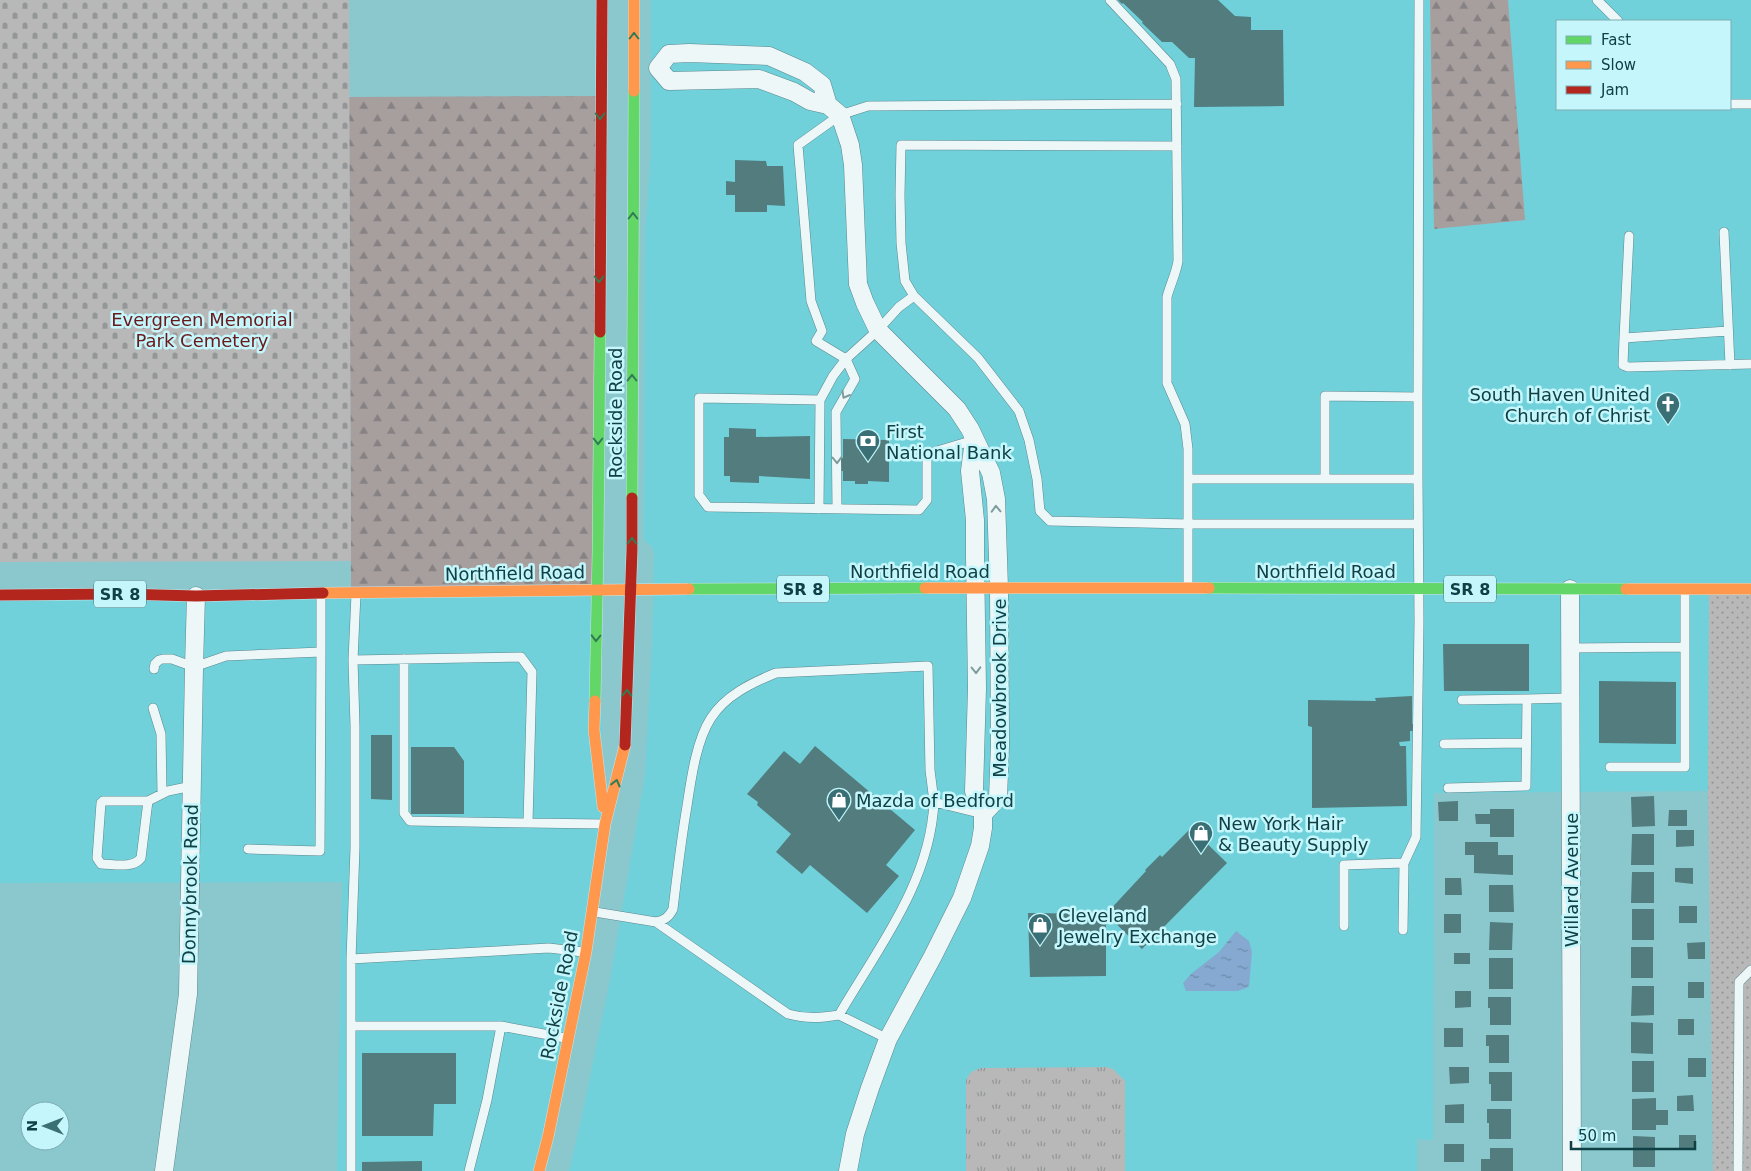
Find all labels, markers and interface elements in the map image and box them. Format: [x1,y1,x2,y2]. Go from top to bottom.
legend [1556,20,1731,110]
one-way arrow [629,31,639,39]
text: Fast [1601,31,1631,49]
text: Slow [1601,56,1636,74]
text: Jam [1600,81,1629,99]
one-way arrow [595,112,605,120]
one-way arrow [628,211,638,219]
one-way arrow [594,275,604,283]
park label: Evergreen Memorial Park Cemetery [111,309,293,351]
street label: Rockside Road [605,348,626,478]
one-way arrow [627,374,637,382]
place label: South Haven United Church of Christ [1469,384,1650,426]
one-way arrow [842,390,852,399]
church icon: South Haven United Church of Christ [1655,391,1681,425]
place label: First National Bank [886,421,1013,463]
bank icon: First National Bank [855,428,881,462]
one-way arrow [593,438,603,445]
one-way arrow [832,457,842,465]
one-way arrow [991,505,1001,513]
one-way arrow [627,536,637,544]
street label: Northfield Road [445,561,585,585]
street label: Northfield Road [850,561,990,582]
street label: Northfield Road [1256,561,1396,582]
road number: SR 8 [777,576,829,602]
road number: SR 8 [1444,576,1496,602]
road number: SR 8 [94,580,146,608]
street label: Meadowbrook Drive [989,598,1010,778]
one-way arrow [591,634,601,642]
one-way arrow [971,666,982,674]
one-way arrow [622,689,633,697]
one-way arrow [610,779,620,787]
shop icon: Mazda of Bedford [826,787,852,821]
place label: Mazda of Bedford [856,790,1014,811]
street label: Donnybrook Road [178,804,202,964]
place label: New York Hair & Beauty Supply [1218,813,1369,855]
street label: Willard Avenue [1561,813,1582,947]
shop icon: New York Hair & Beauty Supply [1188,820,1214,854]
place label: Cleveland Jewelry Exchange [1057,905,1217,947]
shop icon: Cleveland Jewelry Exchange [1027,912,1053,946]
street label: Rockside Road [536,929,582,1061]
north arrow [20,1101,70,1151]
scale bar [1571,1118,1695,1150]
text: N [24,1120,40,1132]
text: 50 m [1578,1127,1616,1145]

